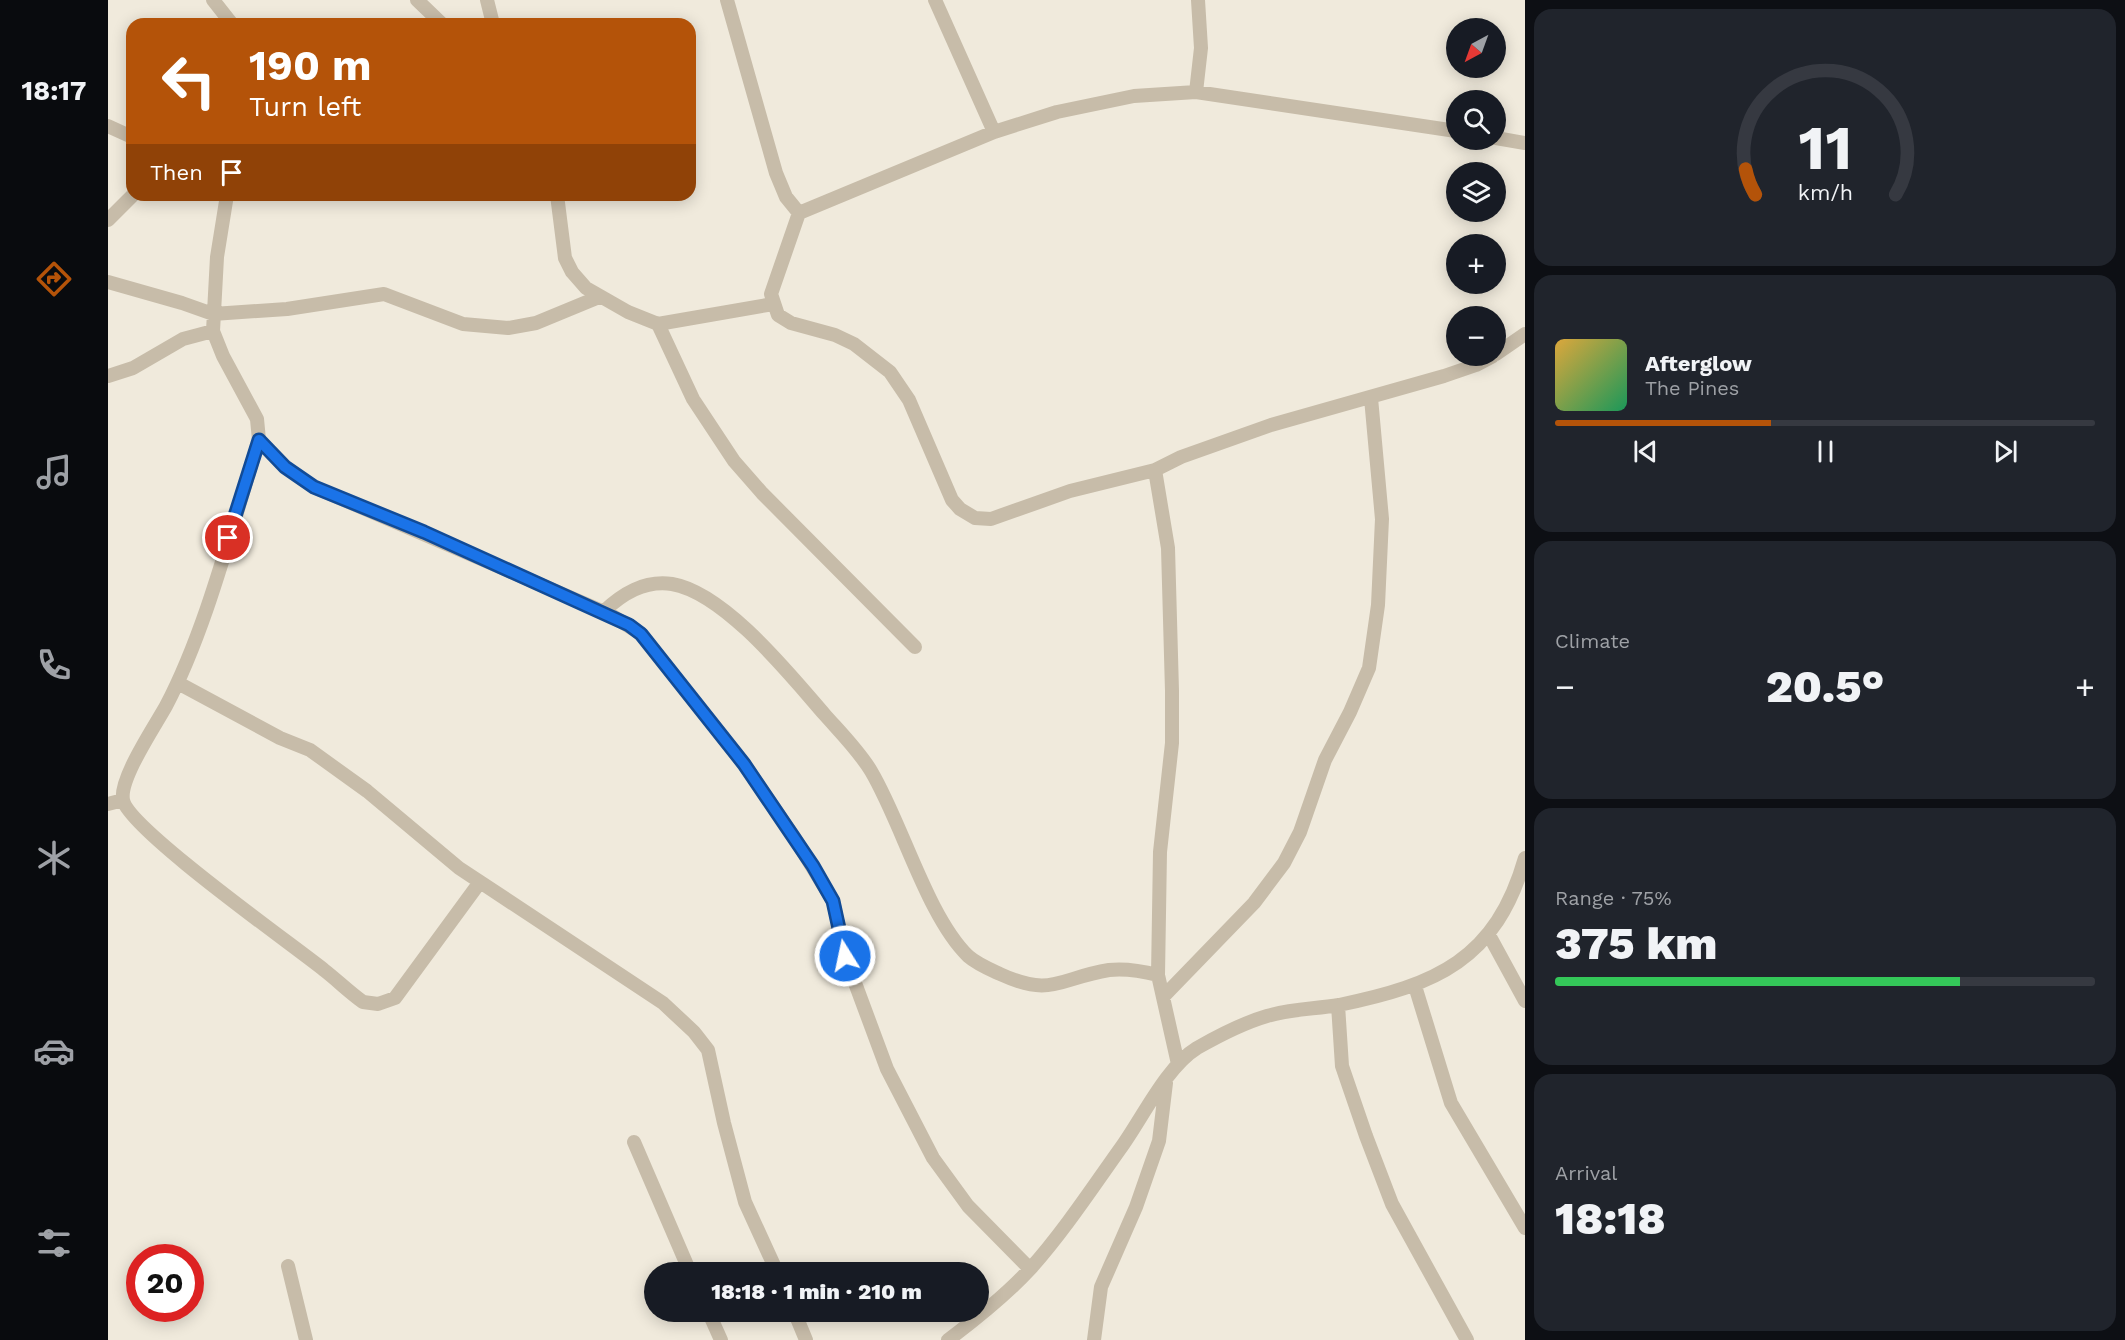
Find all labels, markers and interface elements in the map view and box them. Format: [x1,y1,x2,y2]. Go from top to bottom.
north arrow [1446,18,1506,78]
map controls [1446,18,1506,366]
text: 190 m [249,41,372,90]
icon: left [150,42,228,120]
text: 18:17 [22,75,86,107]
button: search [1446,90,1506,150]
text: Turn left [249,91,361,123]
text: 11 [1798,111,1852,184]
icon: arrive [215,156,248,189]
text: Then [150,160,203,185]
button: layers [1446,162,1506,222]
text: km/h [1797,180,1853,205]
button: + [1446,234,1506,294]
icon: directions [33,258,75,300]
button: − [1446,306,1506,366]
text: Afterglow [1645,351,1752,376]
text: The Pines [1645,376,1739,400]
icon: previous [1629,435,1662,468]
icon: pause [1809,435,1842,468]
icon: next [1989,435,2022,468]
icon: music [33,451,75,493]
pin [202,512,253,563]
icon: arrive [211,521,244,554]
text: Climate [1555,629,1630,653]
icon: phone [33,644,75,686]
text: 20.5° [1766,660,1884,713]
text: − [1555,667,1575,706]
text: + [2075,667,2095,706]
icon: climate [33,837,75,879]
text: Range · 75% [1555,886,1672,910]
text: 375 km [1555,917,1717,970]
position arrow [813,924,877,988]
icon: car [33,1030,75,1072]
text: Arrival [1555,1161,1617,1185]
text: 18:18 [1555,1192,1666,1245]
icon: filters [33,1222,75,1264]
speed limit sign: 20 [126,1244,204,1322]
text: 18:18 · 1 min · 210 m [711,1279,922,1304]

